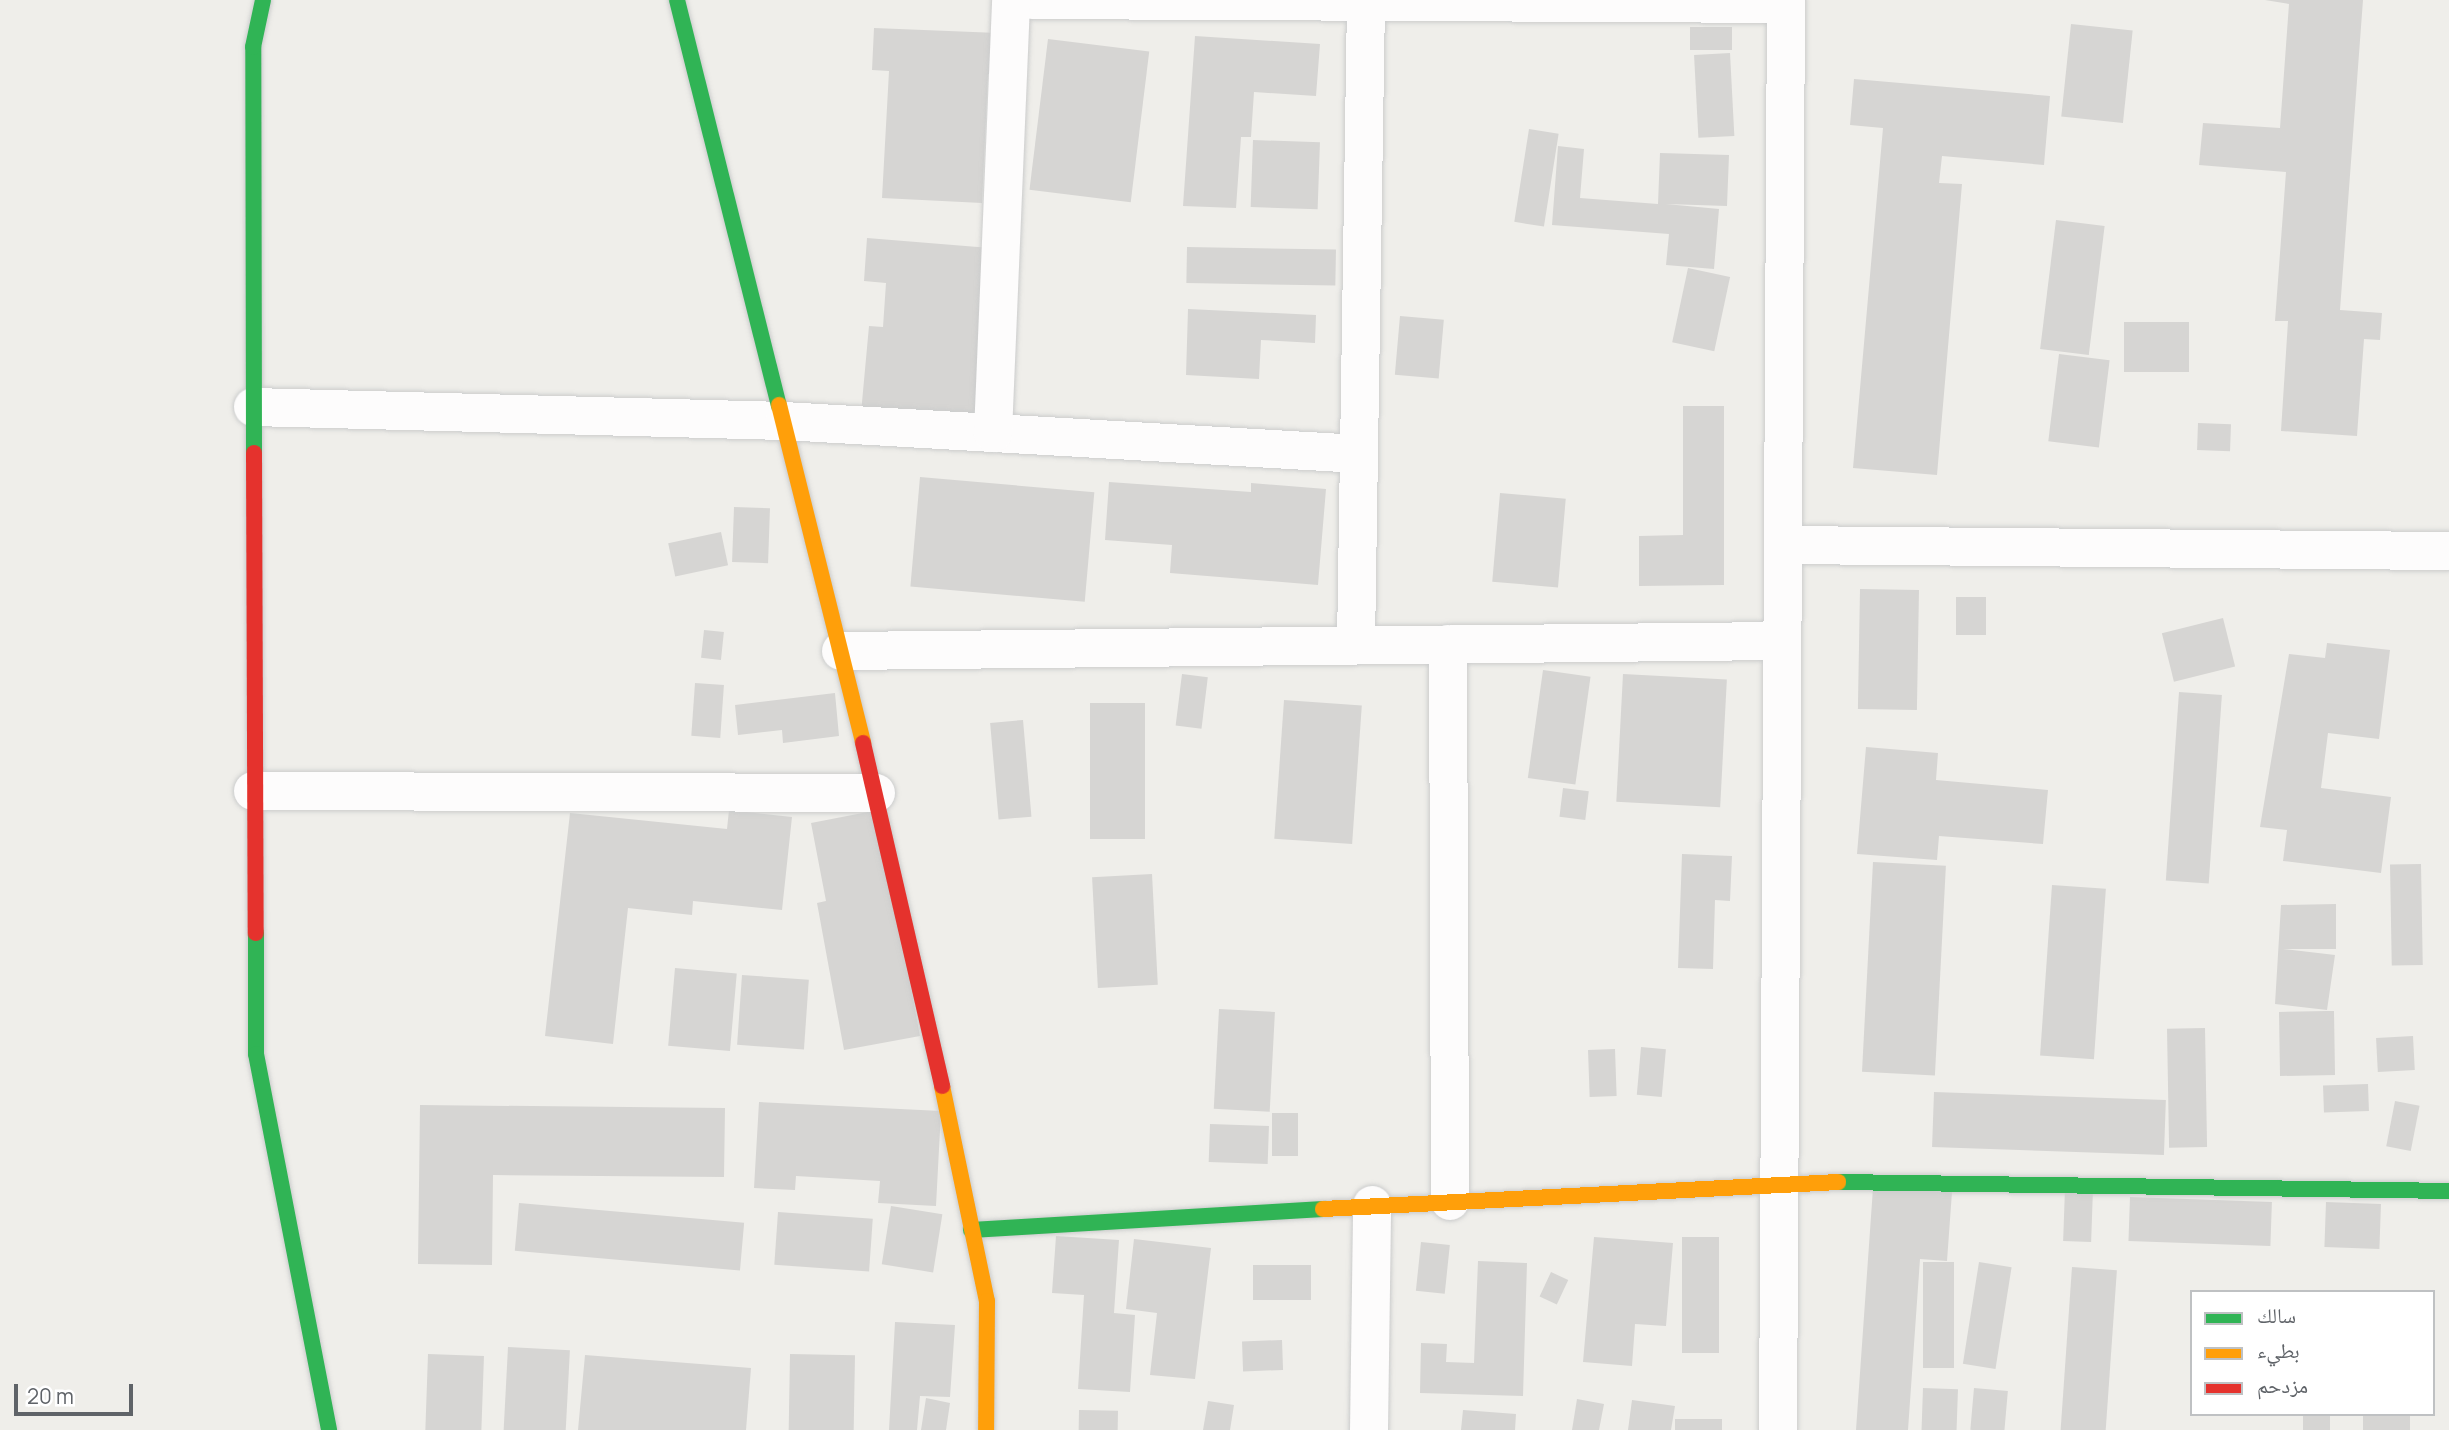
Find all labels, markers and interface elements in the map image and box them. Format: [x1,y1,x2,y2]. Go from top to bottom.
legend [2190,1290,2435,1416]
text: سالك [2257,1301,2296,1329]
text: بطيء [2257,1336,2300,1364]
scale bar [18,1370,136,1414]
text: مزدحم [2257,1371,2308,1399]
text: 20 m [27,1382,74,1410]

